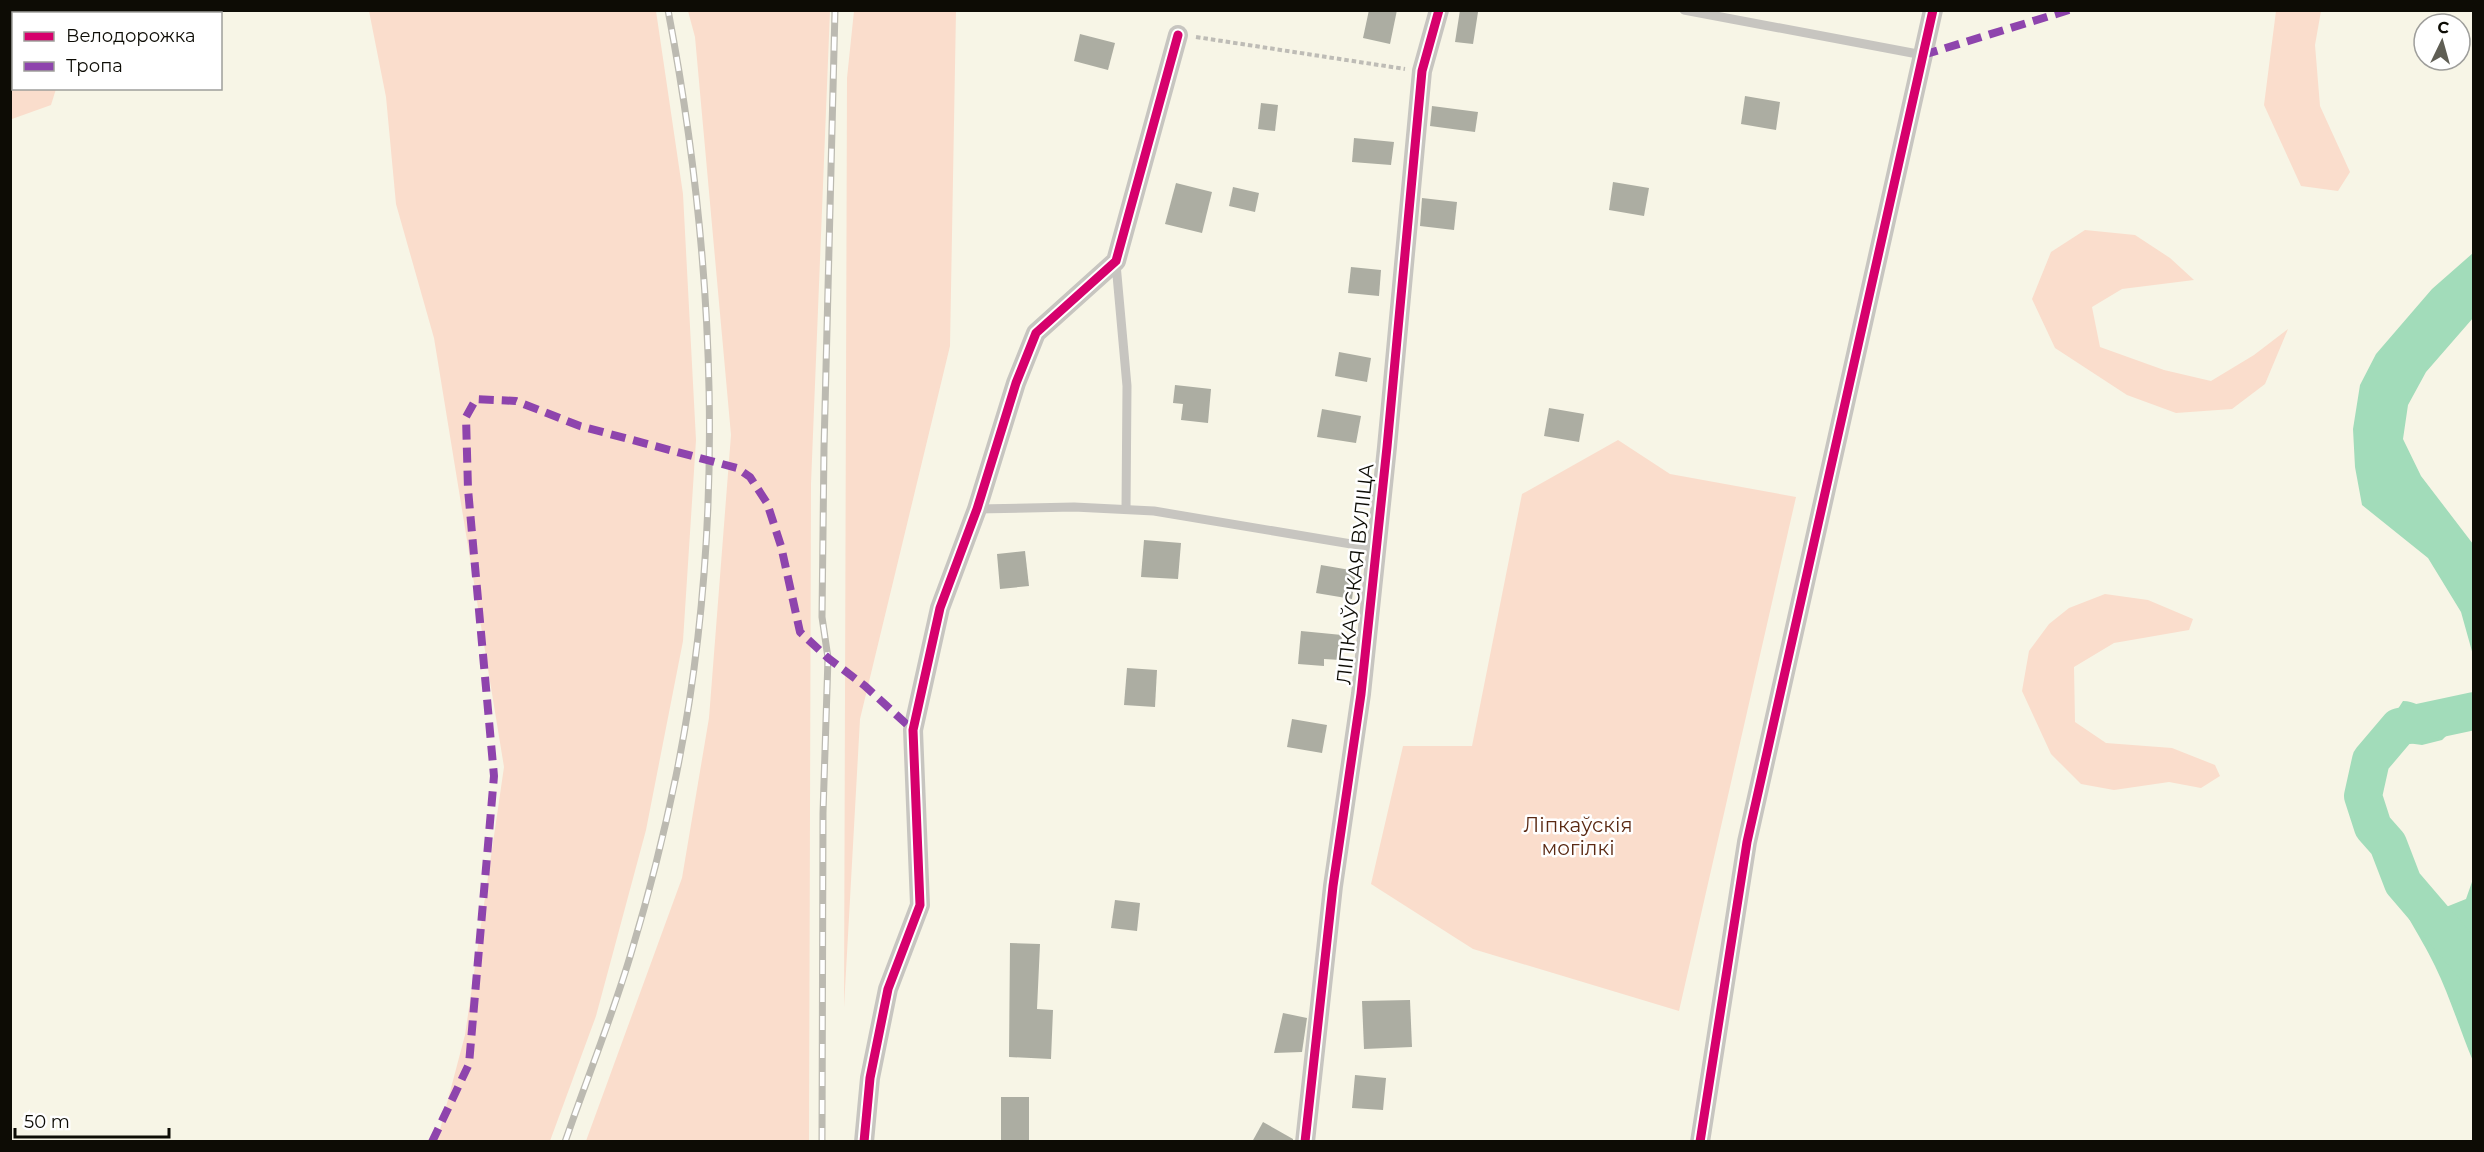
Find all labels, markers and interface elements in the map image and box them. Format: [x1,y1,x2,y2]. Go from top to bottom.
legend [12,12,222,90]
north arrow [2412,12,2472,72]
text: С [2437,18,2450,38]
text: Велодорожка [66,25,195,47]
text: Тропа [66,55,123,77]
street label: ЛІПКАЎСКАЯ ВУЛІЦА [1331,462,1379,686]
park label: Ліпкаўскія могілкі [1523,813,1633,860]
scale bar [15,1101,170,1139]
text: 50 m [24,1111,70,1133]

